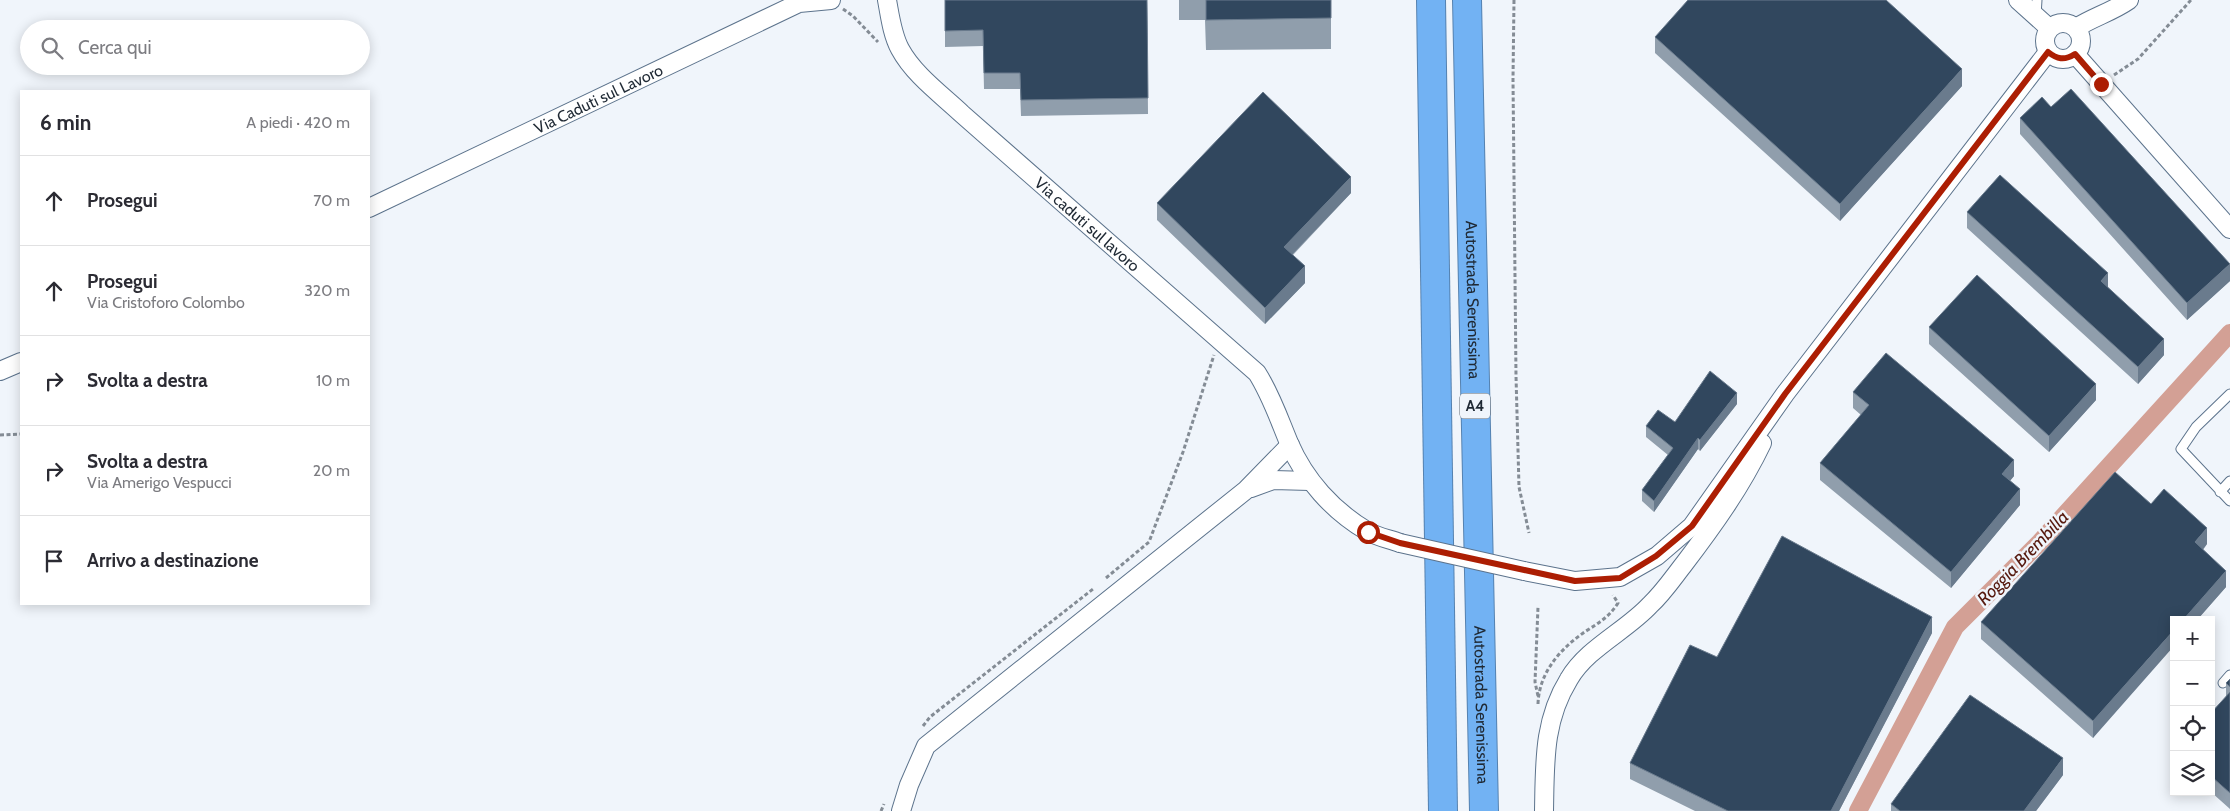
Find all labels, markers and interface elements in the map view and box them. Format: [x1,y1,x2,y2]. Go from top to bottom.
search box [20,20,370,75]
icon: search [38,34,66,62]
text: Cerca qui [78,36,152,59]
street label: Via Caduti sul Lavoro [531,60,666,137]
route end [2090,73,2113,96]
text: 6 min [40,110,91,135]
text: A piedi · 420 m [246,113,350,132]
street label: Via caduti sul lavoro [1031,173,1144,275]
icon: ahead [40,187,68,215]
text: Prosegui [87,189,158,212]
text: 70 m [313,191,350,210]
street label: Autostrada Serenissima [1462,221,1484,380]
text: Prosegui [87,270,158,293]
icon: ahead [40,277,68,305]
text: 320 m [304,281,350,300]
text: Via Cristoforo Colombo [87,293,245,312]
icon: right [40,367,68,395]
text: Svolta a destra [87,369,208,392]
text: 10 m [316,371,350,390]
road number: A4 [1460,394,1490,418]
text: Svolta a destra [87,450,208,473]
icon: right [40,457,68,485]
text: 20 m [313,461,350,480]
text: Via Amerigo Vespucci [87,473,232,492]
water label: Roggia Brembilla [1973,506,2073,610]
route start [1357,521,1380,544]
icon: arrive [40,547,68,575]
text: Arrivo a destinazione [87,549,258,572]
map controls [2170,616,2215,796]
button: + [2170,616,2215,661]
street label: Autostrada Serenissima [1471,625,1493,785]
button: − [2170,661,2215,706]
button: locate [2170,706,2215,751]
button: layers [2170,751,2215,796]

